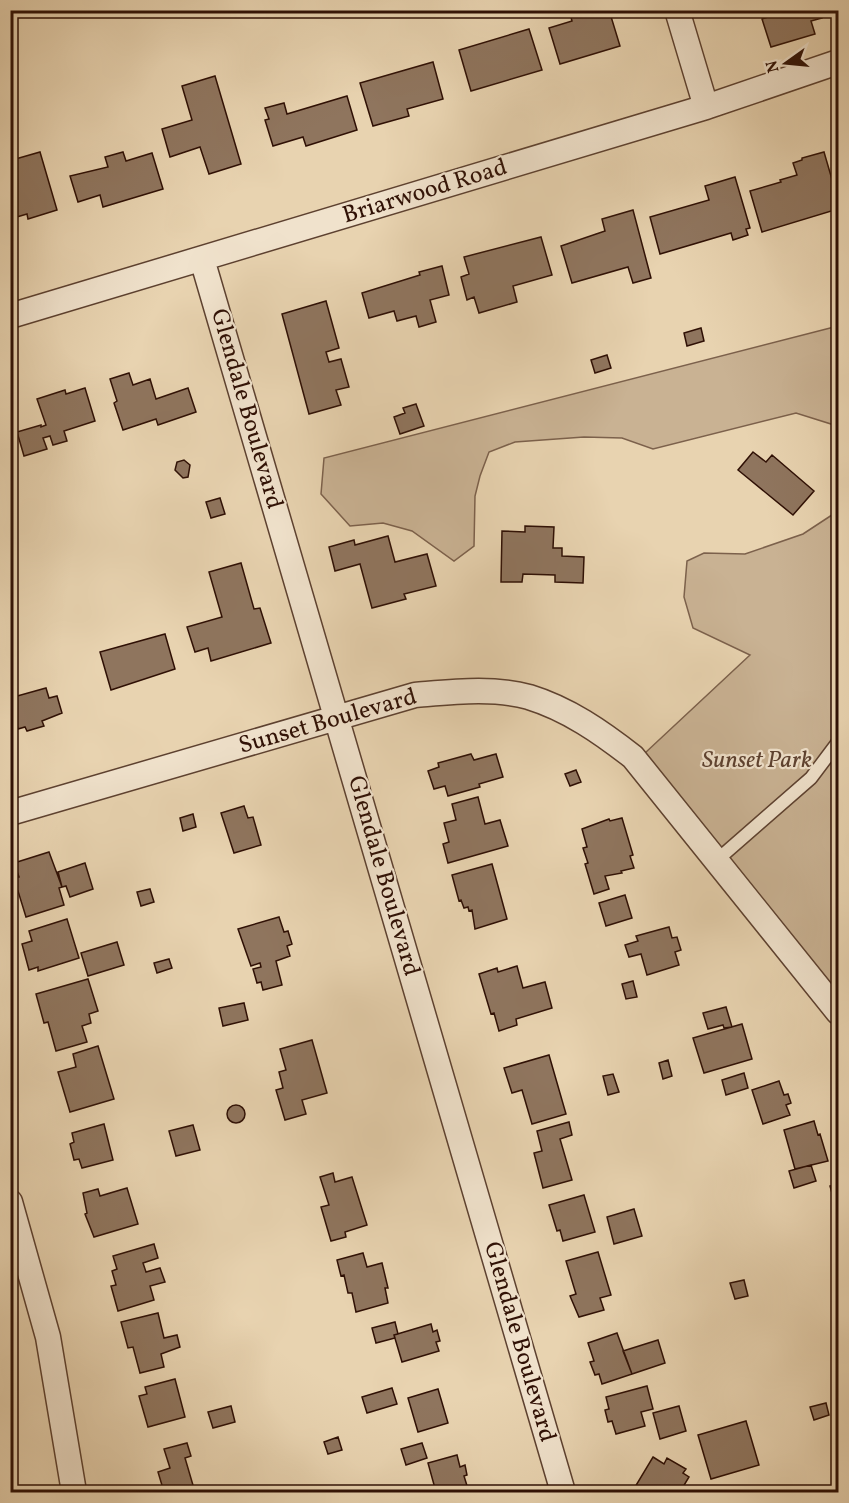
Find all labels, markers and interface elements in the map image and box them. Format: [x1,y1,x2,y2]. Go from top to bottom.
north arrow [756,33,816,93]
text: N [761,58,786,75]
street label: Briarwood Road [338,151,512,233]
street label: Glendale Boulevard [201,305,291,513]
street label: Sunset Boulevard [235,680,421,764]
park label: Sunset Park [702,744,812,778]
street label: Glendale Boulevard [338,772,428,980]
street label: Glendale Boulevard [474,1238,564,1446]

